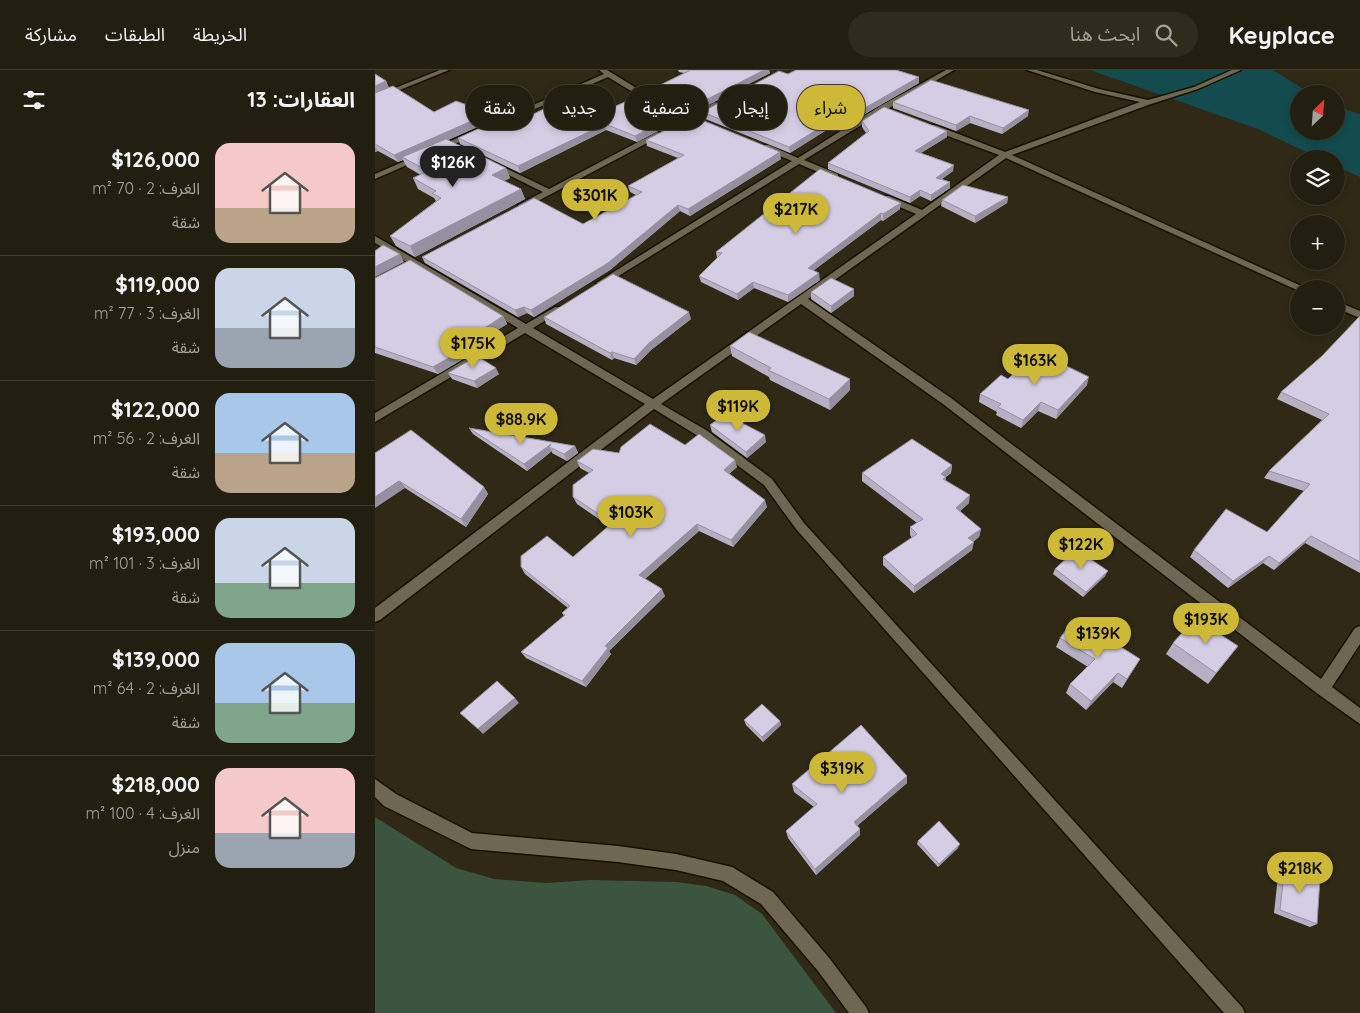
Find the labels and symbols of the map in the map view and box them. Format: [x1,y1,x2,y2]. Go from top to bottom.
north arrow [1290,85,1345,140]
pin: $126K [418,146,488,188]
pin: $301K [560,178,630,221]
pin: $217K [761,192,831,235]
pin: $175K [438,326,508,369]
pin: $163K [1000,344,1070,386]
pin: $119K [703,390,773,432]
pin: $88.9K [480,402,562,445]
pin: $103K [596,496,666,538]
pin: $122K [1046,528,1116,570]
pin: $193K [1171,602,1241,645]
pin: $139K [1063,616,1133,659]
pin: $319K [807,752,877,794]
pin: $218K [1265,852,1335,894]

